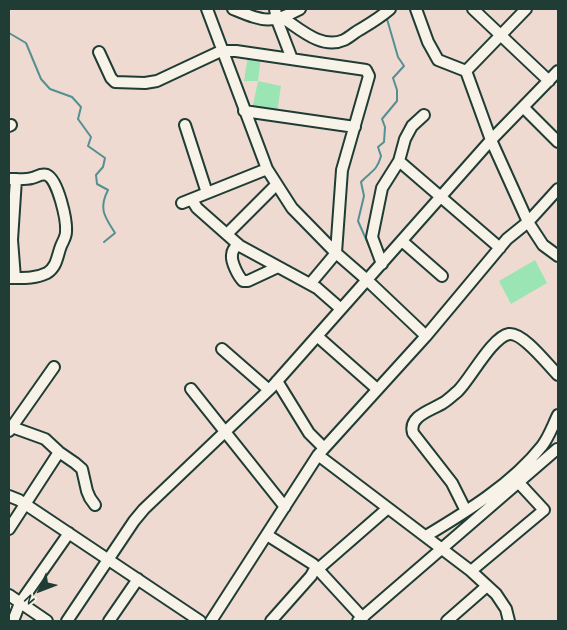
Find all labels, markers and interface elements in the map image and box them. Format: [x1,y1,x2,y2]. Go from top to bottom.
north arrow [15,565,65,615]
text: N [19,591,38,610]

